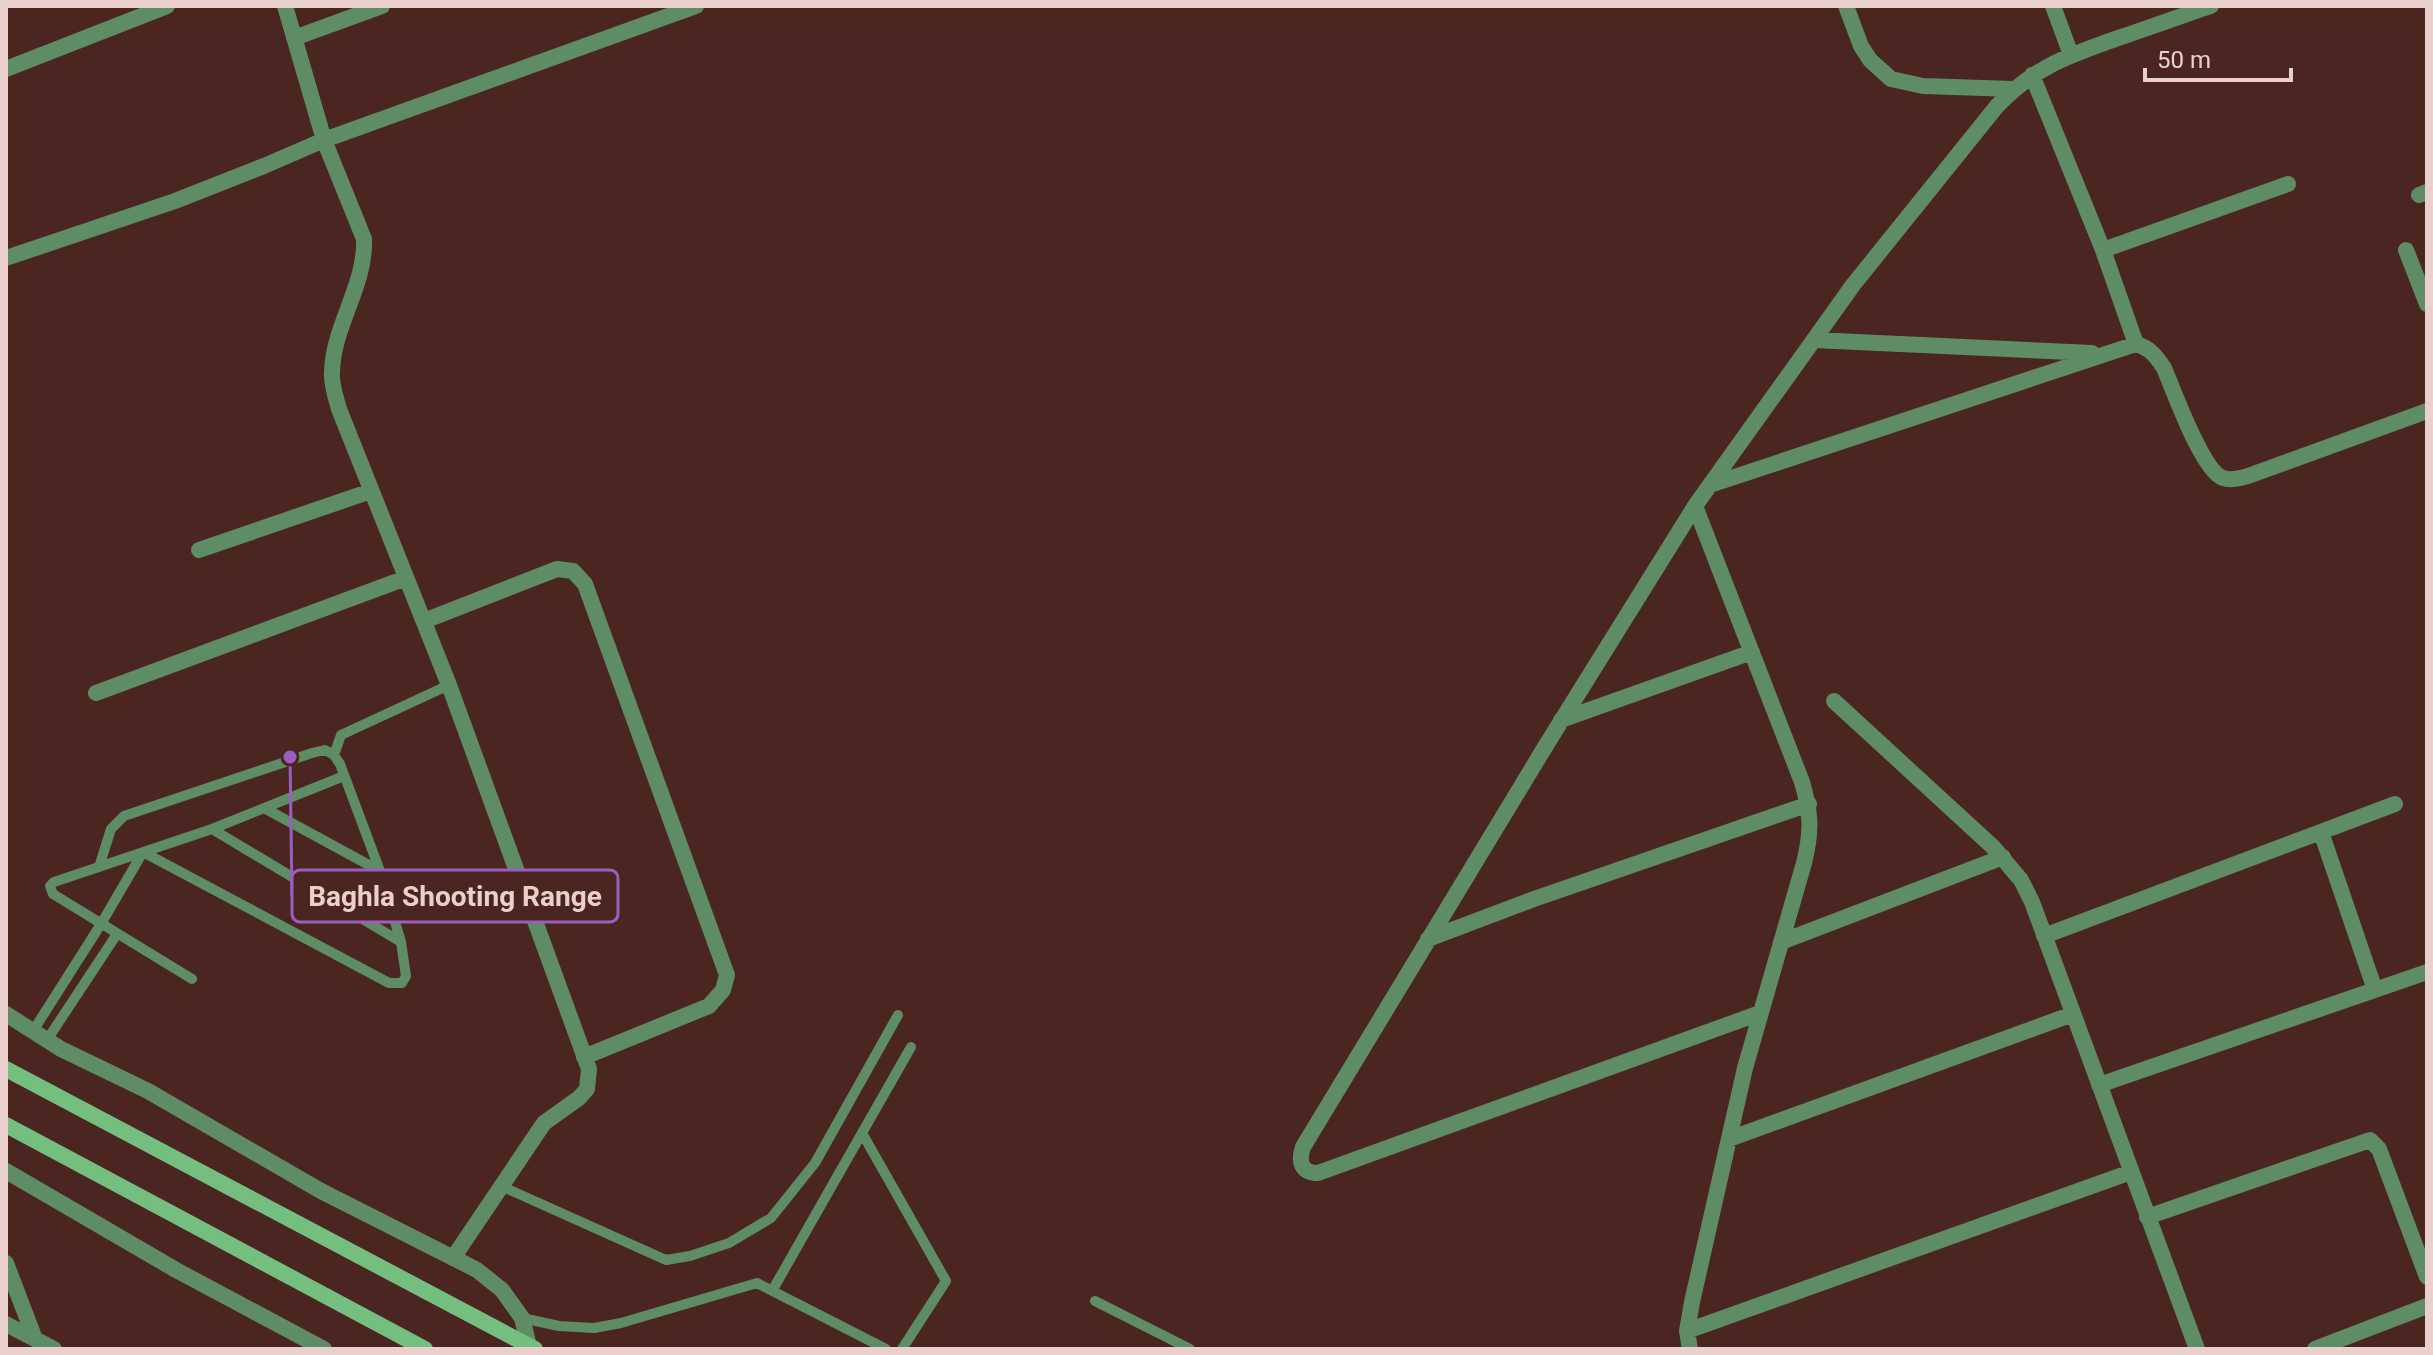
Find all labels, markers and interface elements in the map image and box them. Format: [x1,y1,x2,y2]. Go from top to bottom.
scale bar [2145,32,2291,82]
text: 50 m [2157,46,2211,74]
callout: Baghla Shooting Range [292,870,618,922]
text: Baghla Shooting Range [308,880,602,913]

